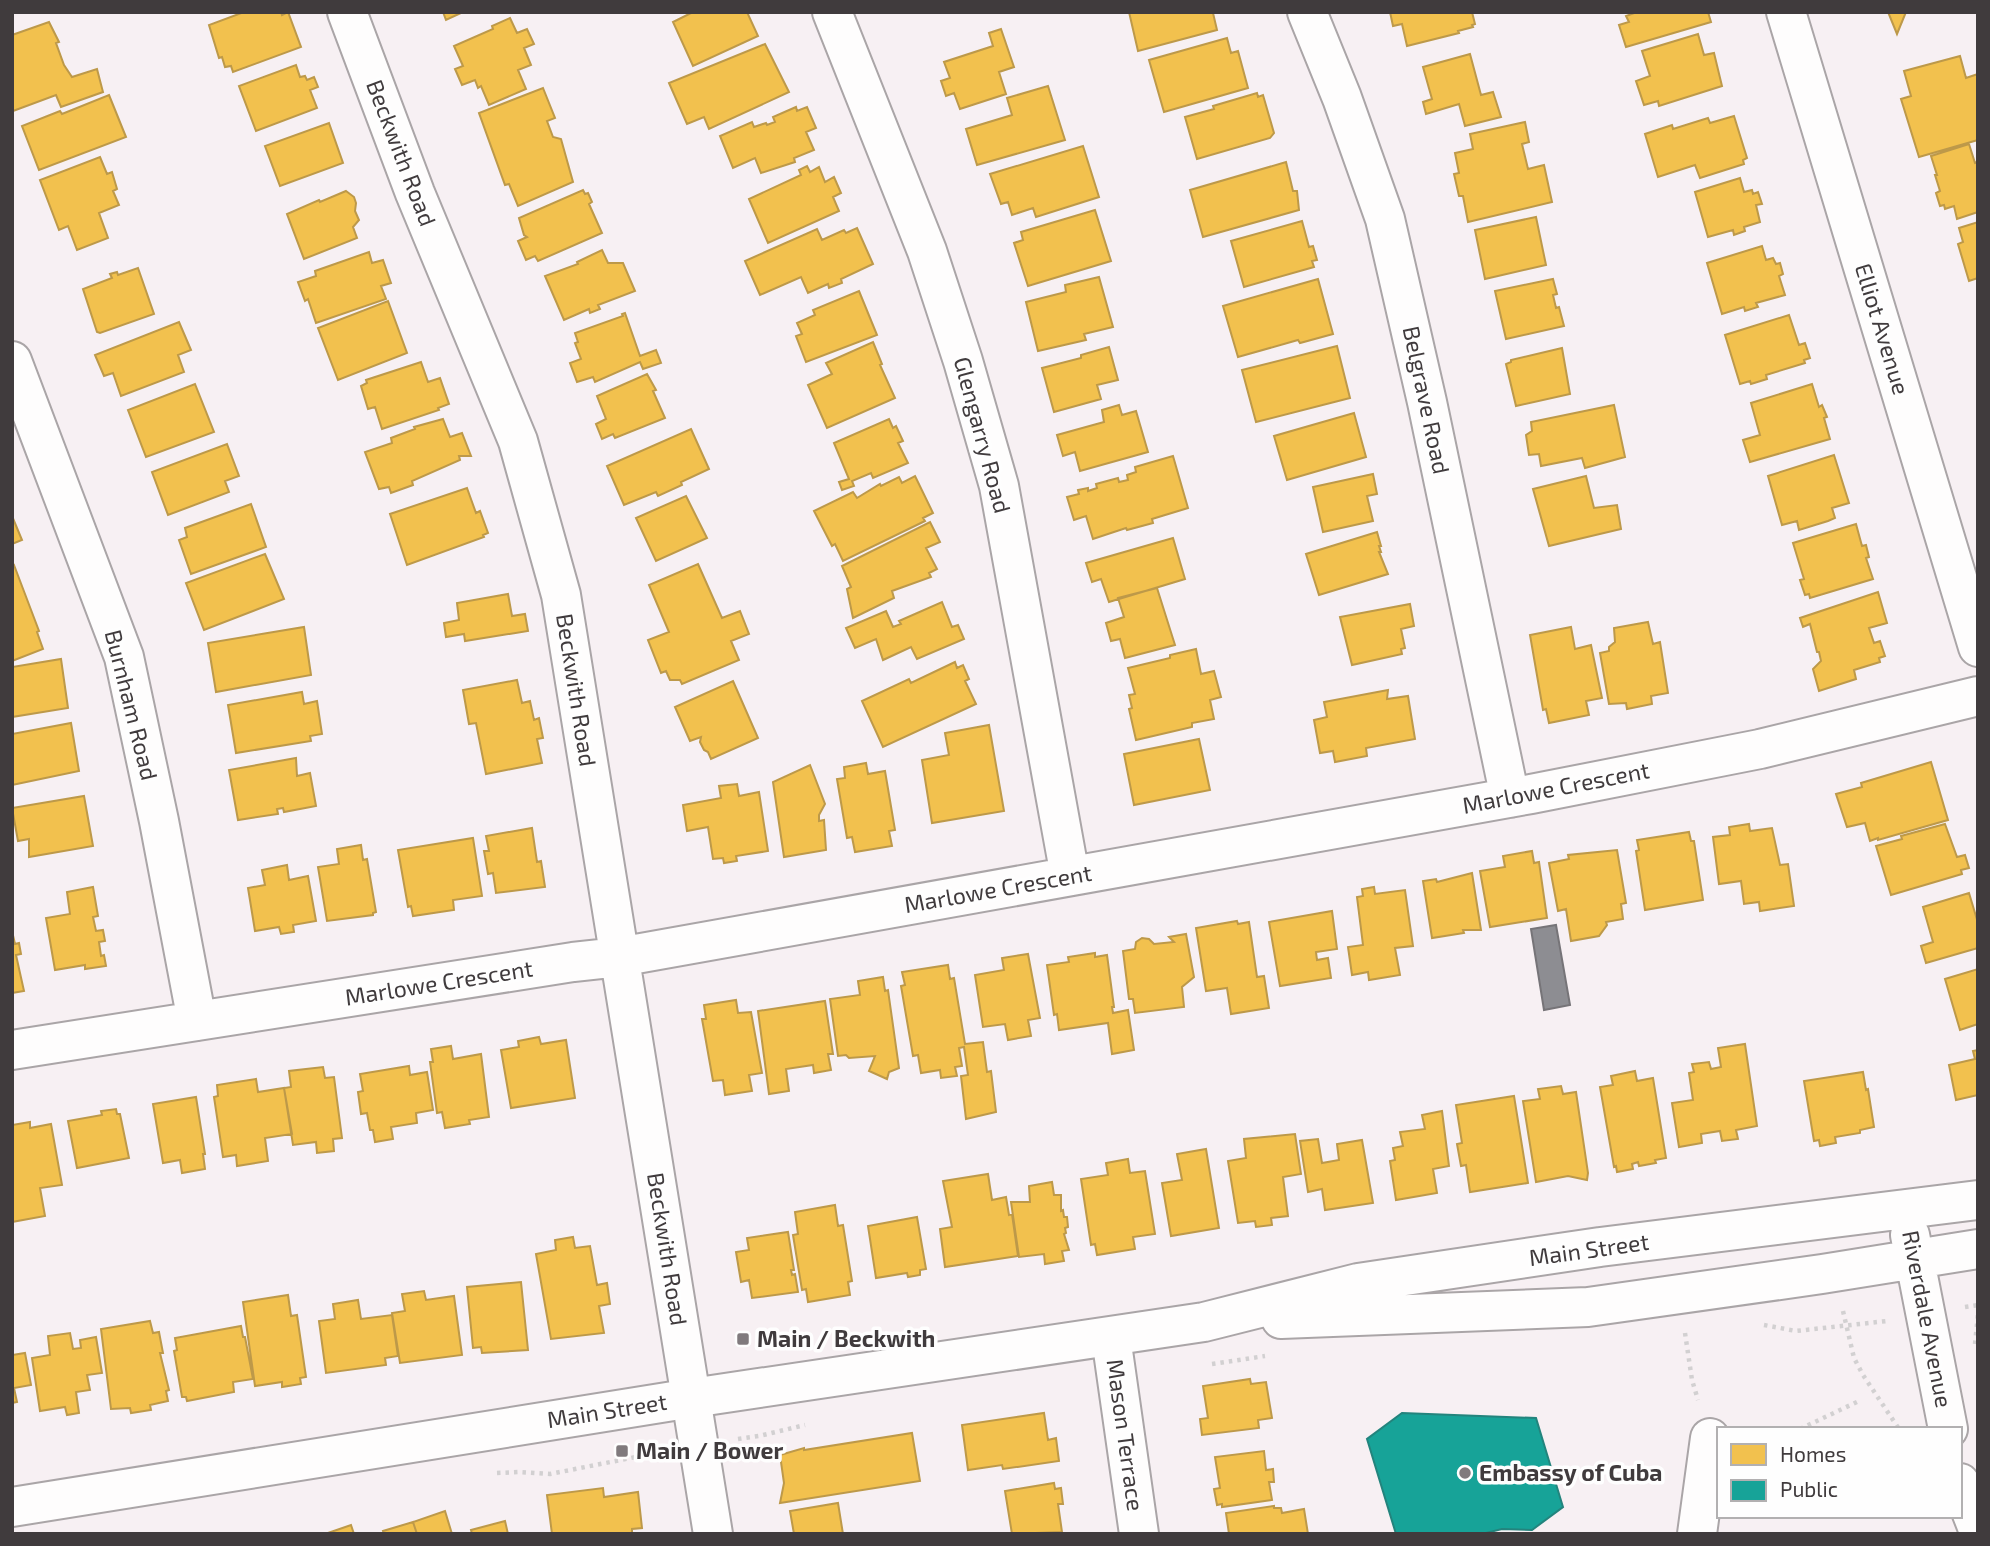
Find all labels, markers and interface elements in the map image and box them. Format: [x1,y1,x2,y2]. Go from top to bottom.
street label: Beckwith Road [361,76,443,230]
street label: Elliot Avenue [1850,260,1916,398]
street label: Belgrave Road [1398,323,1456,476]
street label: Glengarry Road [949,354,1017,516]
street label: Beckwith Road [551,611,603,768]
street label: Burnham Road [100,627,164,783]
street label: Marlowe Crescent [1460,755,1652,819]
street label: Marlowe Crescent [902,858,1094,918]
street label: Marlowe Crescent [343,953,535,1011]
street label: Beckwith Road [642,1170,694,1327]
street label: Main Street [1527,1227,1651,1271]
street label: Riverdale Avenue [1897,1228,1959,1410]
place label: Main / Beckwith [757,1324,935,1352]
marker: Main / Beckwith [735,1331,751,1347]
street label: Mason Terrace [1101,1357,1151,1513]
street label: Main Street [545,1387,669,1433]
legend [1717,1427,1962,1518]
place label: Main / Bower [636,1436,784,1464]
text: Homes [1780,1441,1846,1466]
marker: Main / Bower [614,1443,630,1459]
place label: Embassy of Cuba [1479,1458,1662,1486]
marker: Embassy of Cuba [1457,1465,1473,1481]
text: Public [1780,1476,1838,1501]

